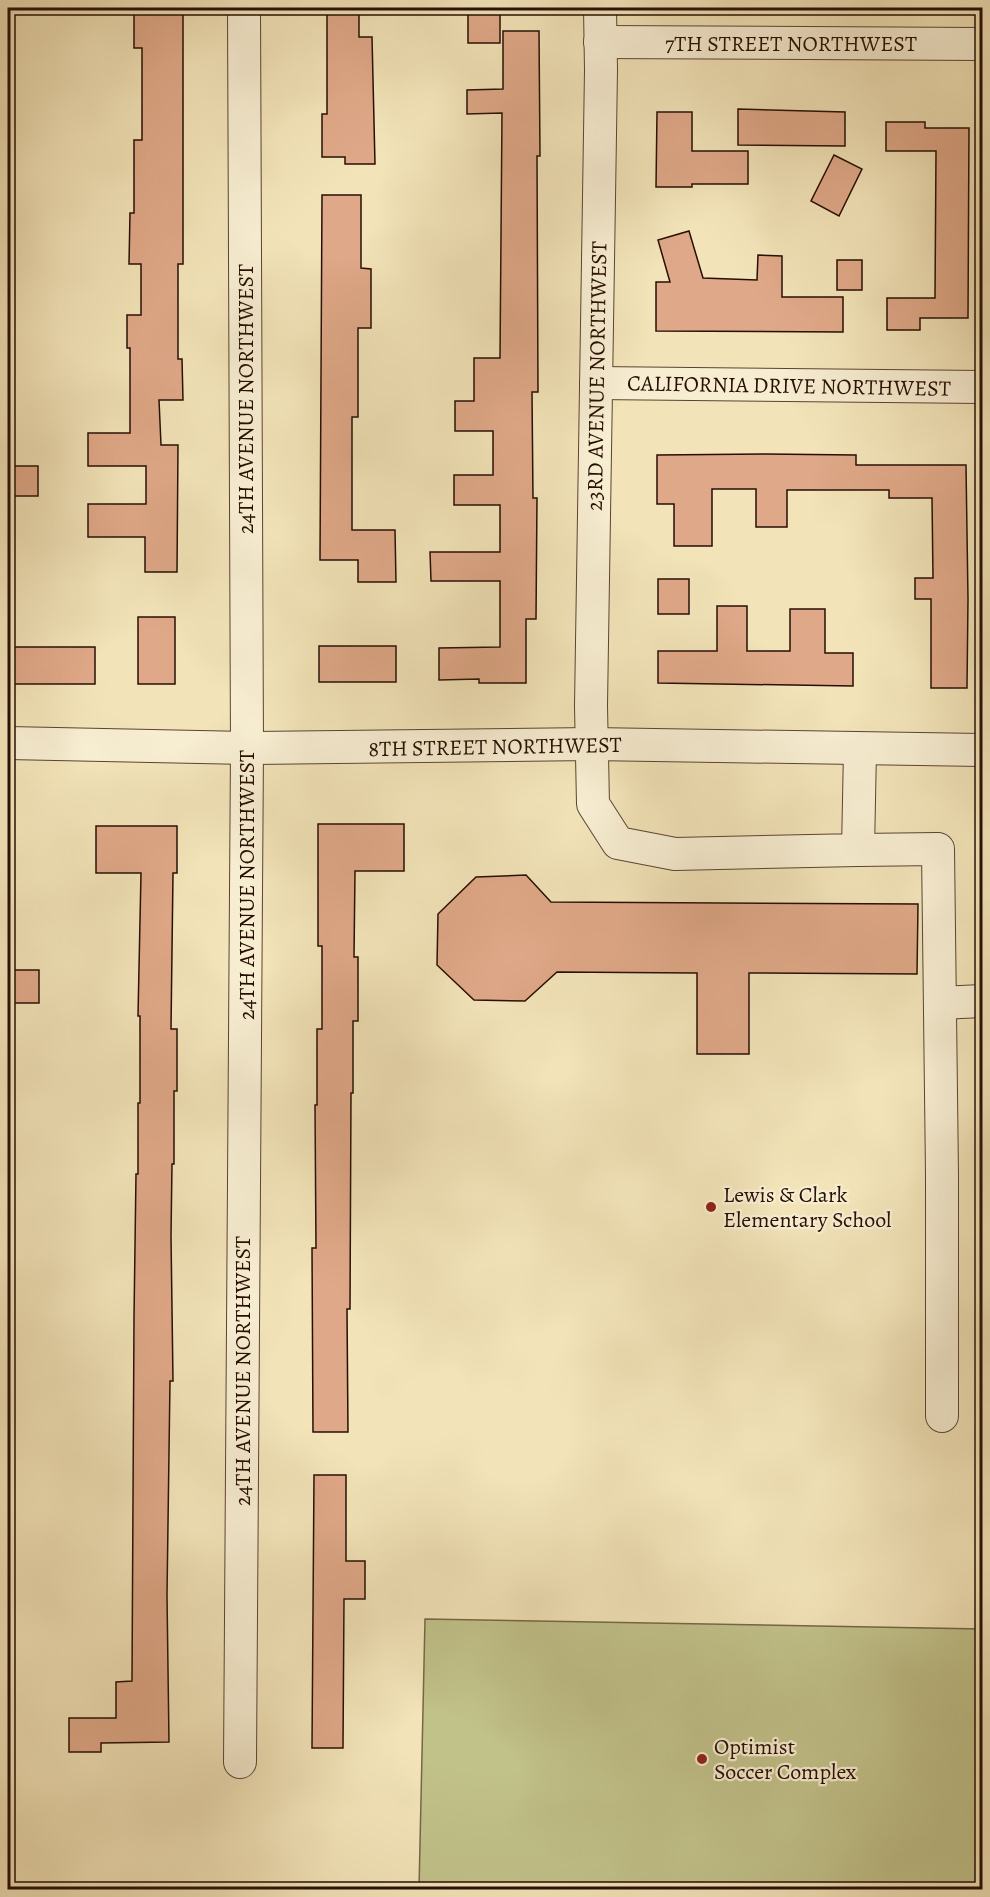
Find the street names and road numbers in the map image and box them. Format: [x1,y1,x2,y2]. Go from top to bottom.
street label: 7TH STREET NORTHWEST [665,29,917,59]
street label: 23RD AVENUE NORTHWEST [580,241,614,511]
street label: 24TH AVENUE NORTHWEST [231,264,261,534]
street label: CALIFORNIA DRIVE NORTHWEST [627,368,951,404]
street label: 8TH STREET NORTHWEST [368,730,622,764]
street label: 24TH AVENUE NORTHWEST [232,750,262,1020]
street label: 24TH AVENUE NORTHWEST [228,1236,258,1506]

